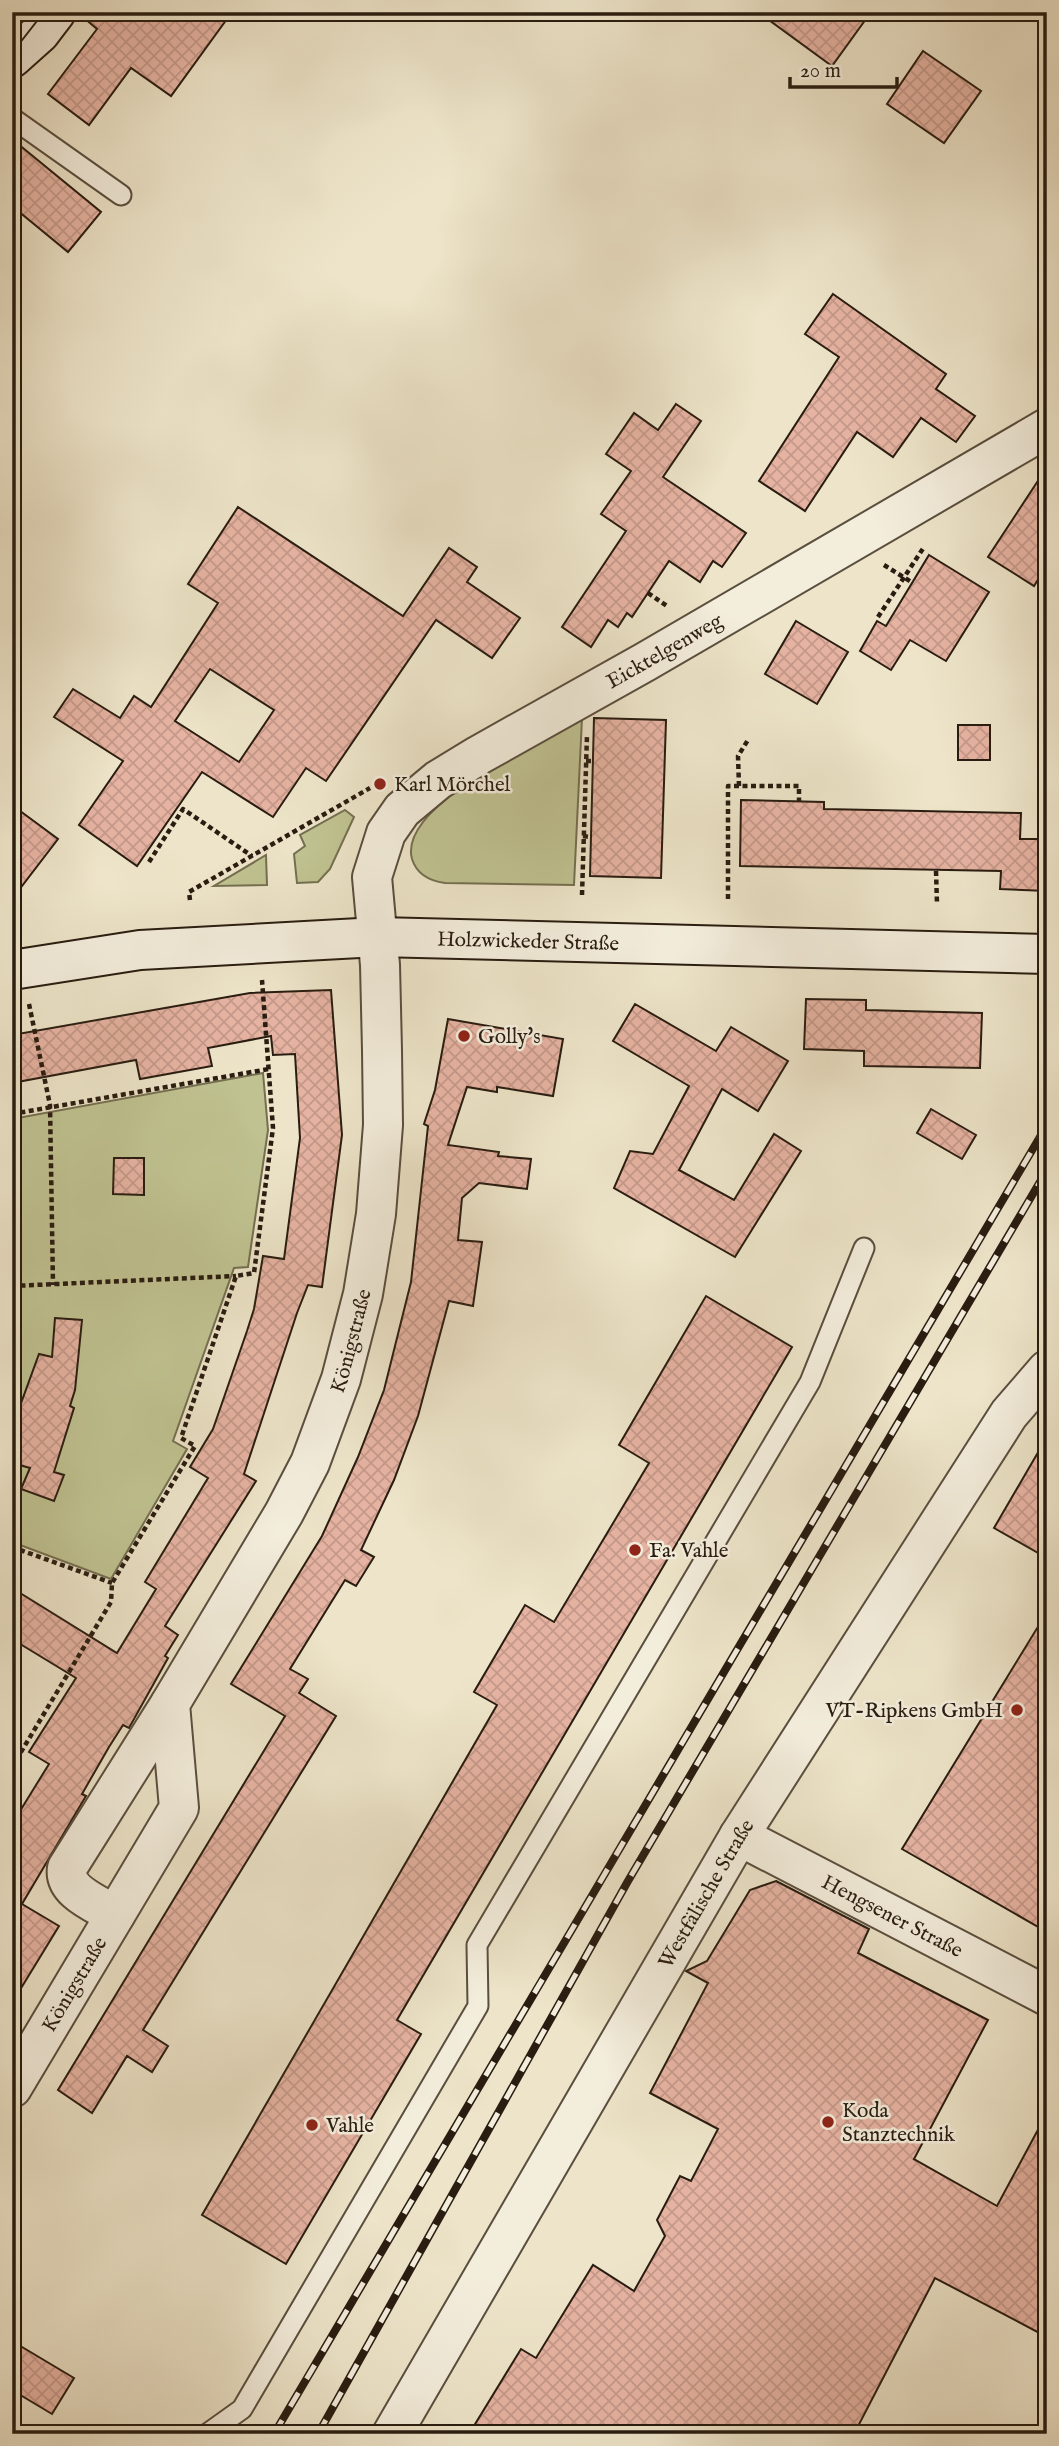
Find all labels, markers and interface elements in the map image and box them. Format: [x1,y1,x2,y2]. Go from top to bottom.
scale bar [790,46,896,90]
text: 20 m [800,58,841,85]
street label: Eicktelgenweg [602,607,728,696]
place label: Karl Mörchel [394,772,511,799]
marker: Karl Mörchel [372,776,388,792]
street label: Holzwickeder Straße [437,927,620,958]
place label: Golly's [478,1024,541,1051]
marker: Golly's [456,1028,472,1044]
street label: Königstraße [325,1286,379,1397]
place label: Fa. Vahle [649,1538,729,1565]
marker: Fa. Vahle [627,1542,643,1558]
place label: VT-Ripkens GmbH [824,1698,1003,1725]
marker: VT-Ripkens GmbH [1009,1702,1025,1718]
street label: Westfälische Straße [653,1814,761,1974]
street label: Hengsener Straße [817,1869,967,1965]
street label: Königstraße [36,1932,114,2037]
place label: Koda Stanztechnik [842,2098,956,2149]
place label: Vahle [325,2113,374,2140]
marker: Koda Stanztechnik [820,2114,836,2130]
marker: Vahle [304,2117,320,2133]

